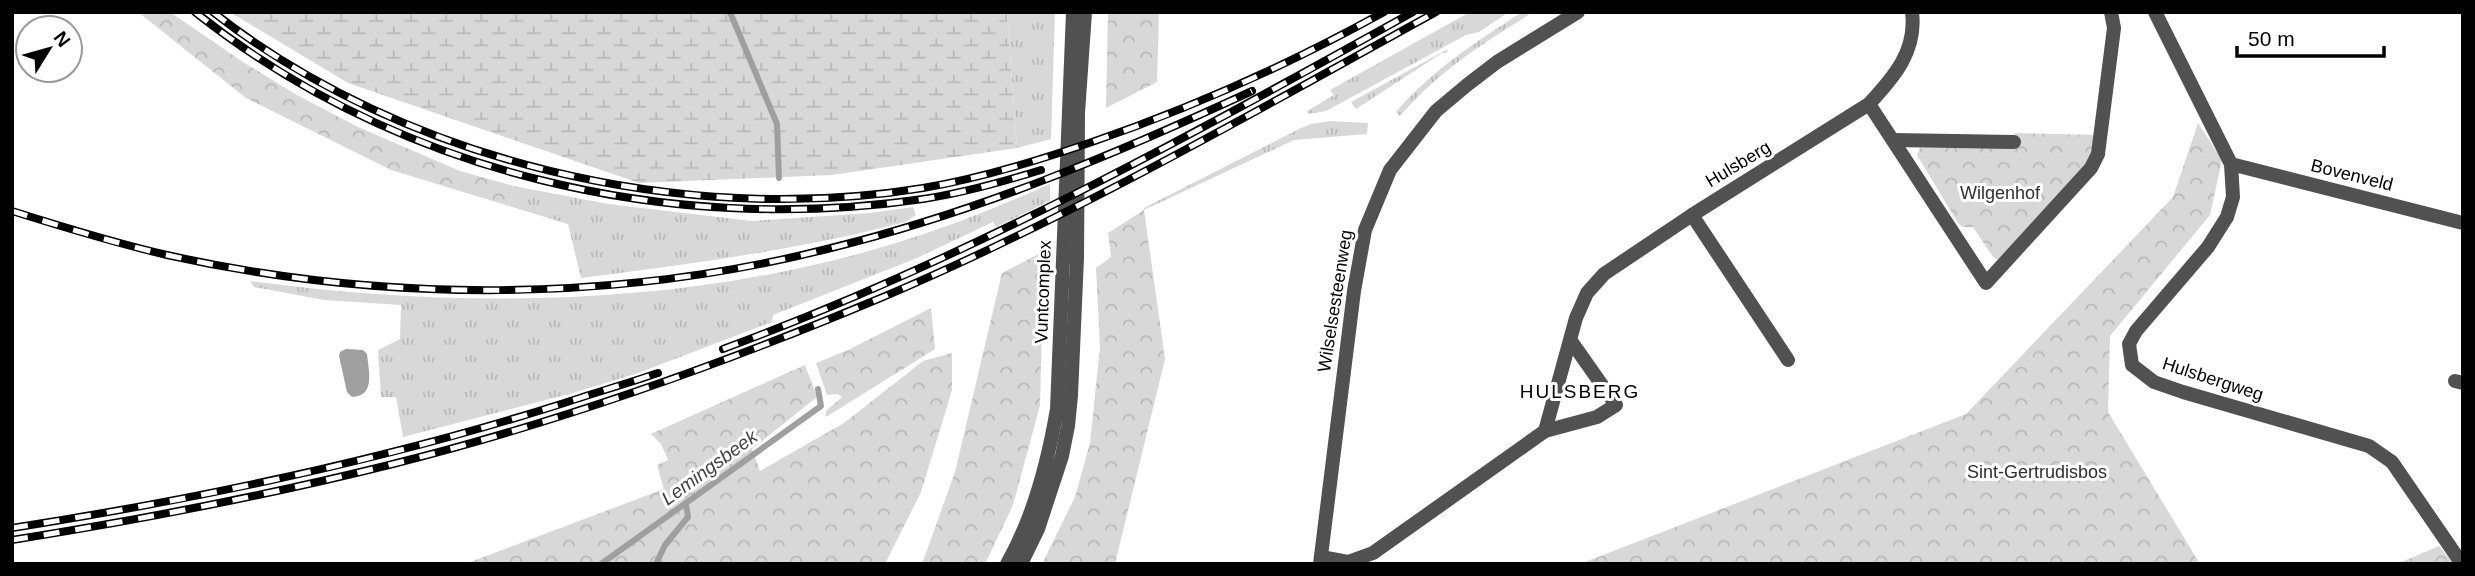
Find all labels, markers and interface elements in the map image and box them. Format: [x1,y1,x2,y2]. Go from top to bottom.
north arrow [14,14,84,84]
scale bar [2237,14,2384,58]
text: N [50,27,75,51]
text: 50 m [2248,27,2295,50]
street label: Hulsberg [1702,137,1774,191]
street label: Bovenveld [2309,155,2395,195]
park label: Wilgenhof [1960,183,2041,203]
street label: Wilselsesteenweg [1314,228,1356,374]
street label: Vuntcomplex [1031,240,1055,344]
street label: Hulsbergweg [2160,353,2266,405]
district label: HULSBERG [1520,381,1640,402]
water label: Lemingsbeek [657,425,762,509]
park label: Sint-Gertrudisbos [1967,462,2107,482]

